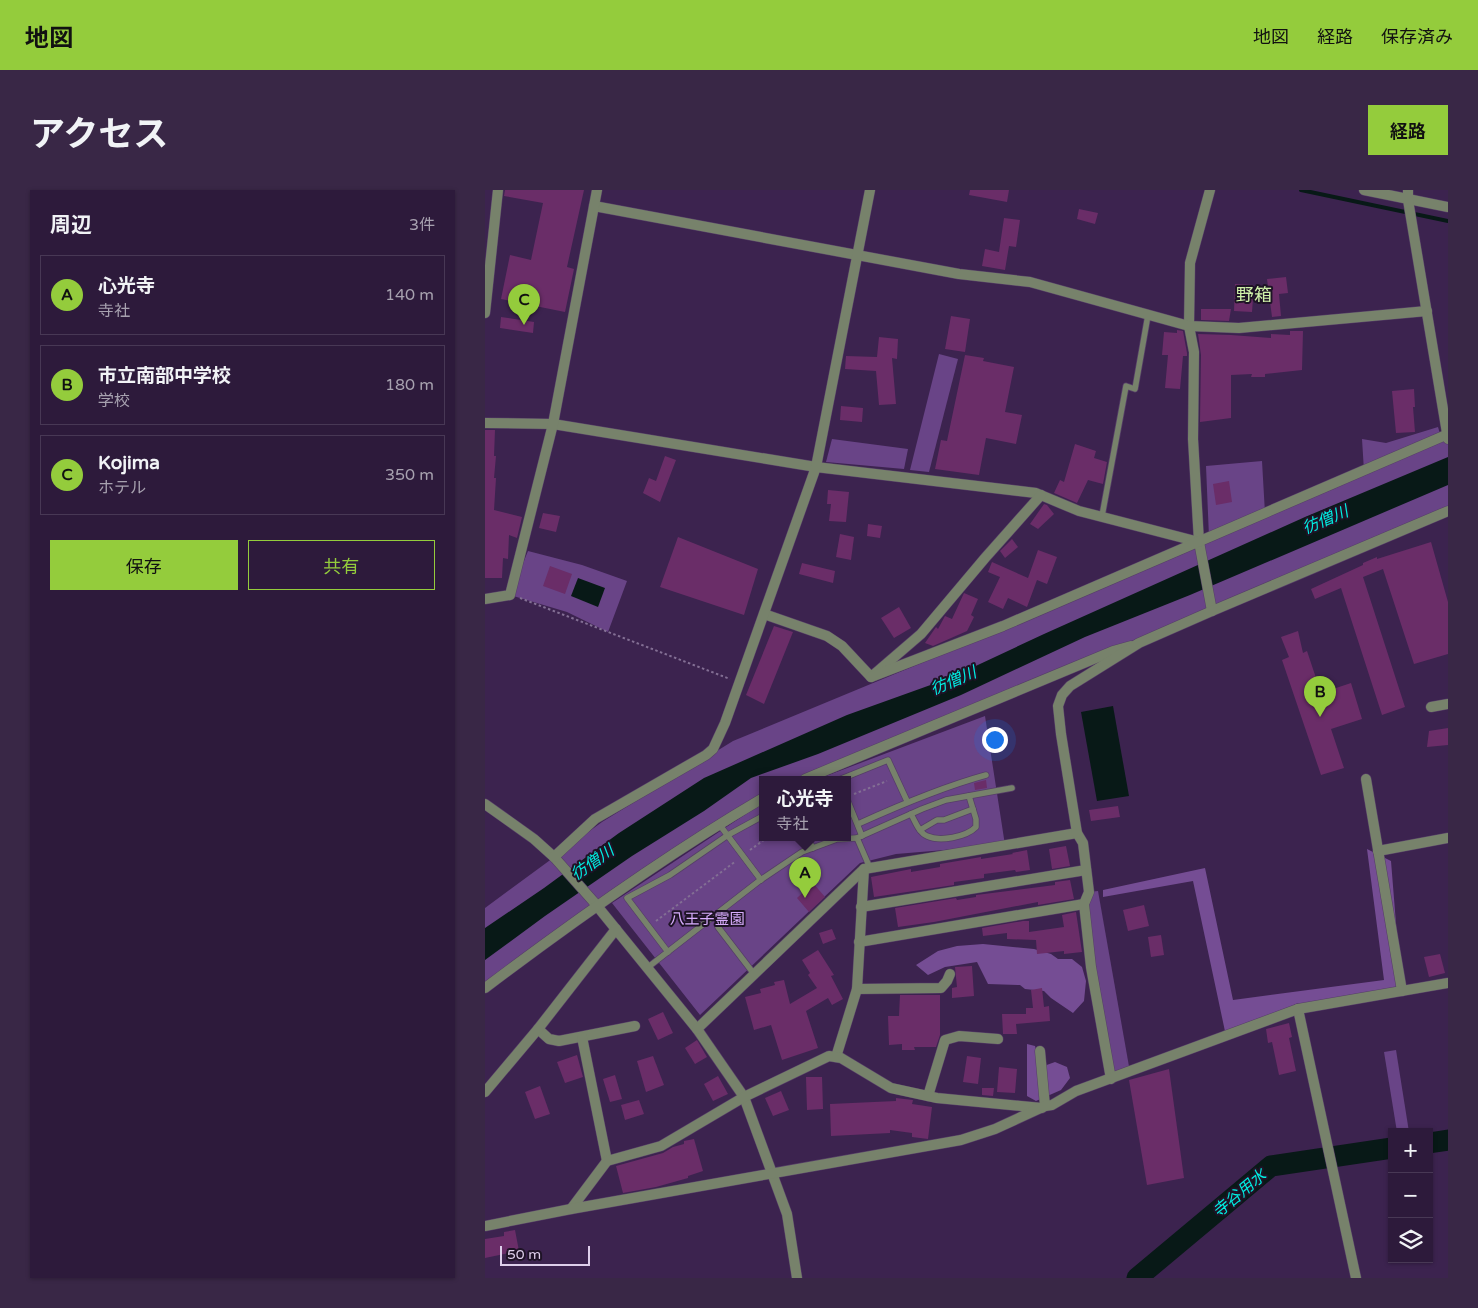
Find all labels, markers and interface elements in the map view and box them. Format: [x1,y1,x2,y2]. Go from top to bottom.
text: 地図 [25,24,73,53]
text: 地図 [1253,26,1289,48]
text: 経路 [1317,26,1353,48]
text: 保存済み [1381,26,1453,48]
button: 経路 [1368,105,1448,155]
text: アクセス [30,114,168,156]
text: 周辺 [50,213,92,238]
text: 3件 [409,215,435,235]
text: 心光寺 [98,275,155,297]
pin: C [508,284,540,325]
district label: 野箱 [1236,284,1272,306]
text: A [61,285,73,305]
text: 140 m [385,285,434,305]
text: 寺社 [98,301,130,321]
text: 市立南部中学校 [98,365,231,387]
text: B [61,375,73,395]
text: 180 m [385,375,434,395]
text: 学校 [98,391,130,411]
text: Kojima [98,452,160,474]
text: C [61,465,73,485]
text: 350 m [385,465,434,485]
text: ホテル [98,478,146,498]
water label: 彷僧川 [1299,501,1353,539]
button: 保存 [50,540,238,590]
button: 共有 [248,540,435,590]
water label: 彷僧川 [927,662,981,700]
pin: B [1304,676,1336,717]
your location [982,727,1008,753]
popup [759,776,851,841]
text: 心光寺 [776,788,834,810]
text: 寺社 [776,814,809,834]
water label: 彷僧川 [567,840,620,885]
pin: A [789,857,821,898]
park label: 八王子霊園 [669,910,745,928]
map controls [1388,1128,1433,1263]
button: + [1388,1128,1433,1173]
water label: 寺谷用水 [1209,1164,1272,1222]
button: − [1388,1173,1433,1218]
button: layers [1388,1218,1433,1263]
scale bar [500,1243,590,1266]
text: 50 m [507,1246,541,1263]

